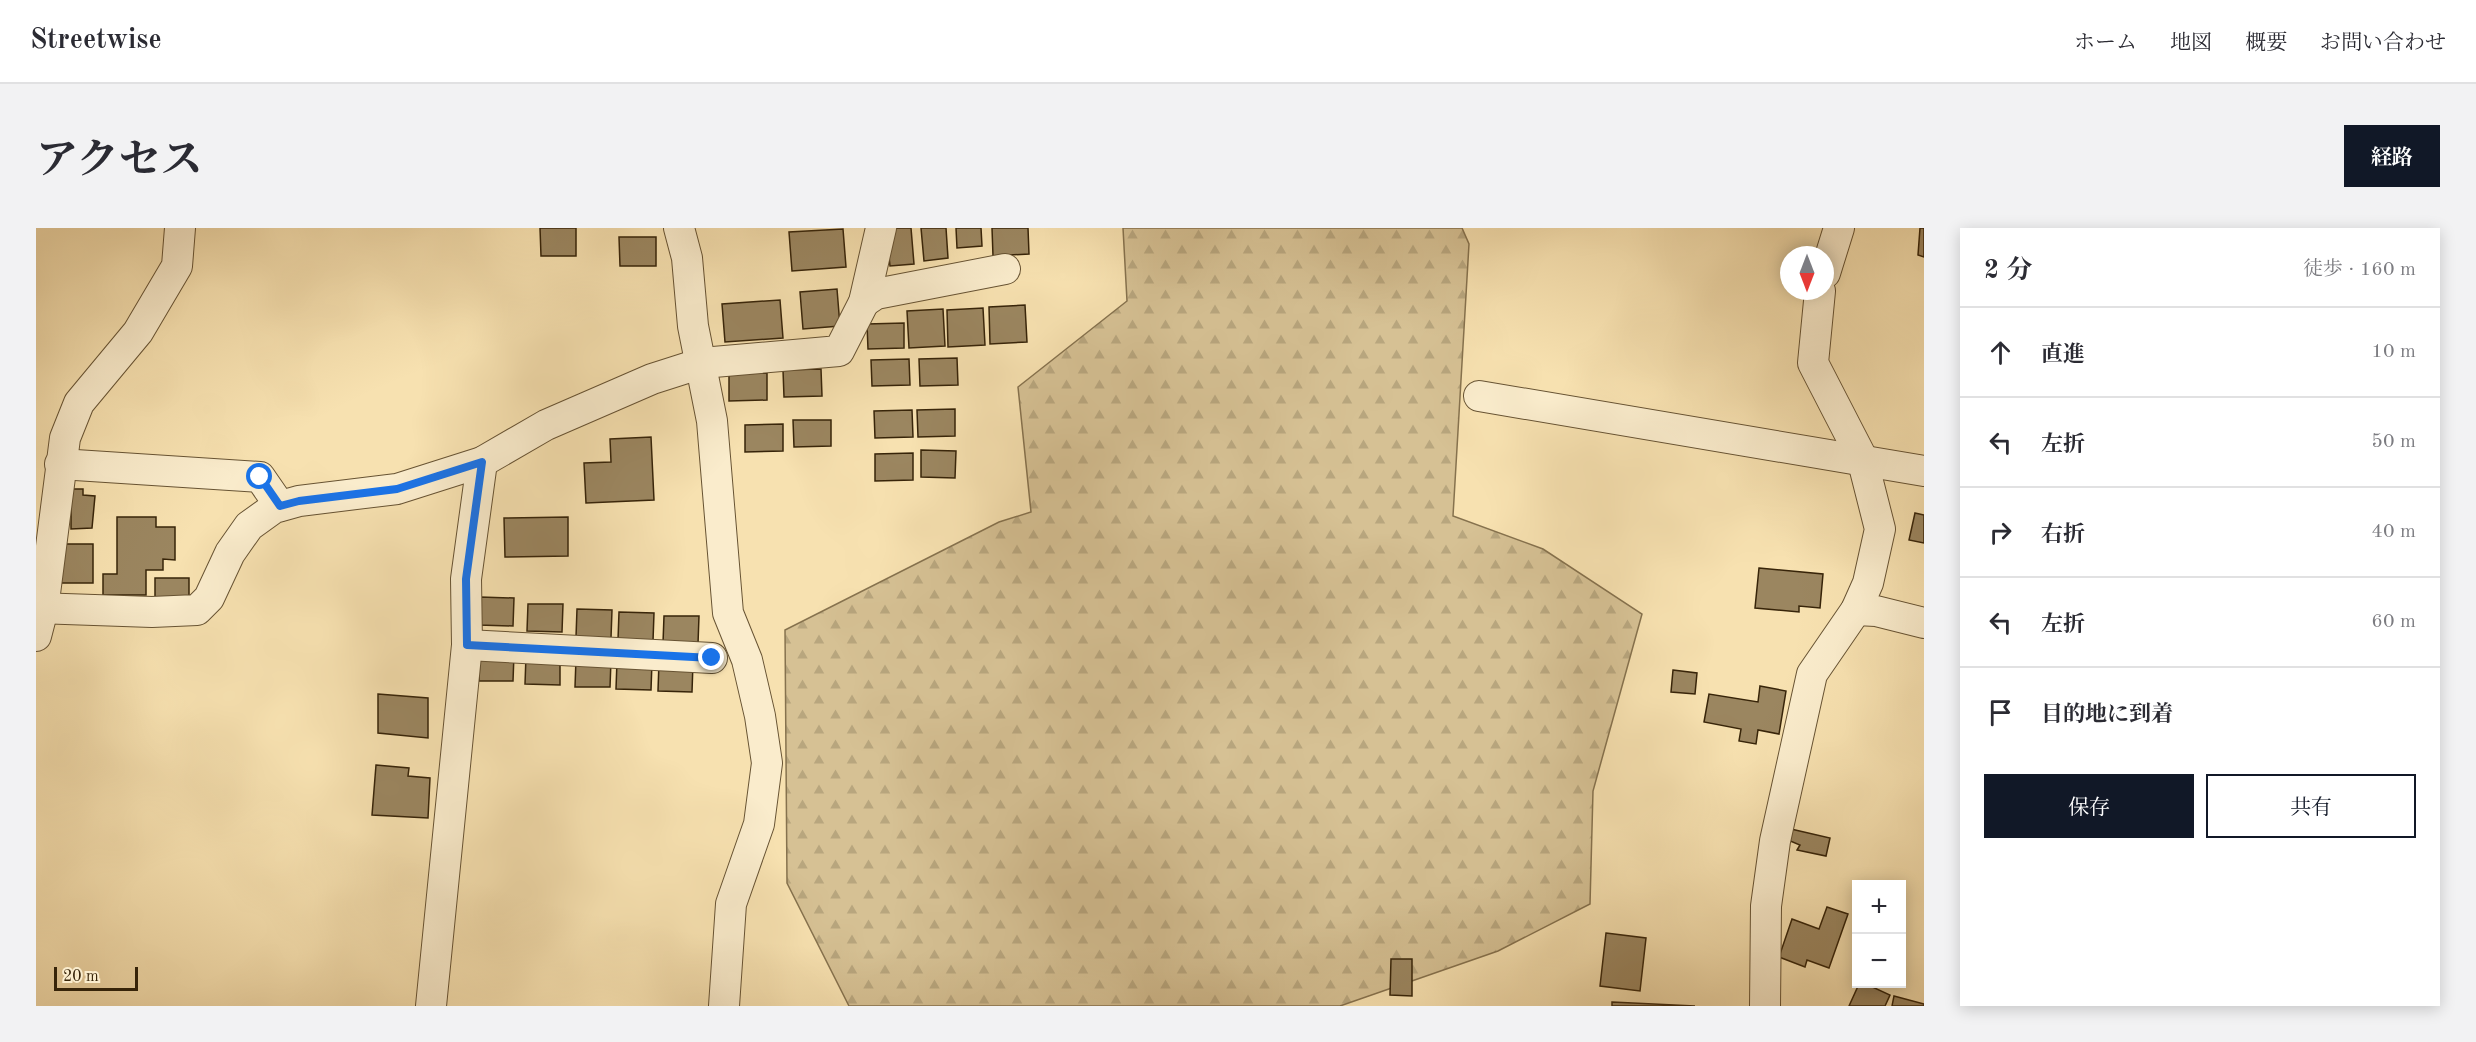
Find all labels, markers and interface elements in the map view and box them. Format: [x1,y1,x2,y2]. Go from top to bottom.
text: Streetwise [30,27,162,55]
text: ホーム [2074,33,2137,54]
text: 地図 [2170,33,2212,54]
text: 概要 [2245,33,2287,54]
text: お問い合わせ [2320,33,2446,54]
button: 経路 [2344,125,2440,187]
text: アクセス [36,141,203,183]
north arrow [1780,246,1834,300]
text: 2 分 [1984,258,2032,284]
text: 徒歩 · 160 m [2303,260,2416,280]
icon: ahead [1984,336,2017,369]
text: 10 m [2371,342,2416,362]
text: 直進 [2041,344,2085,366]
icon: left [1984,426,2017,459]
text: 50 m [2371,432,2416,452]
text: 左折 [2041,434,2085,456]
route start [246,463,272,489]
icon: right [1984,516,2017,549]
text: 40 m [2371,522,2416,542]
text: 右折 [2041,524,2085,546]
icon: left [1984,606,2017,639]
text: 60 m [2371,612,2416,632]
text: 左折 [2041,614,2085,636]
route end [698,644,724,670]
icon: arrive [1984,696,2017,729]
text: 目的地に到着 [2041,704,2173,726]
button: 保存 [1984,774,2194,838]
button: 共有 [2206,774,2416,838]
map controls [1852,880,1906,988]
button: + [1852,880,1906,934]
button: − [1852,934,1906,988]
scale bar [54,964,138,992]
text: 20 m [63,969,99,985]

